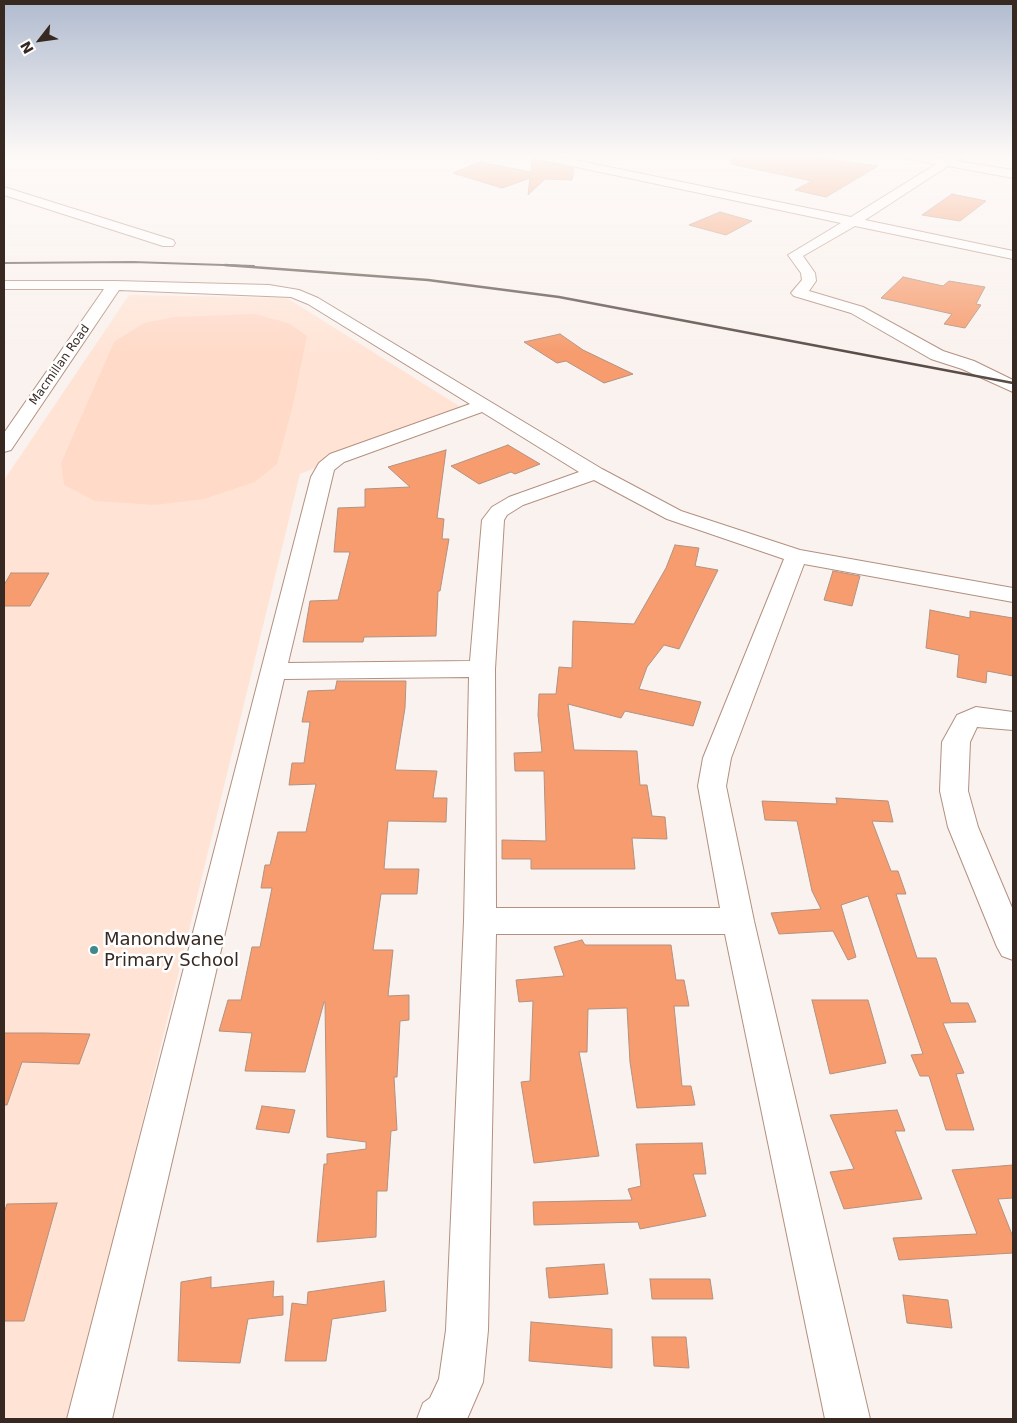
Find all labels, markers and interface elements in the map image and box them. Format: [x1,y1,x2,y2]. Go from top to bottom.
north arrow [15,15,65,65]
text: N [17,38,37,57]
street label: Macmillan Road [27,322,93,408]
place label: Manondwane Primary School [104,929,239,972]
marker: Manondwane Primary School [88,944,100,956]

